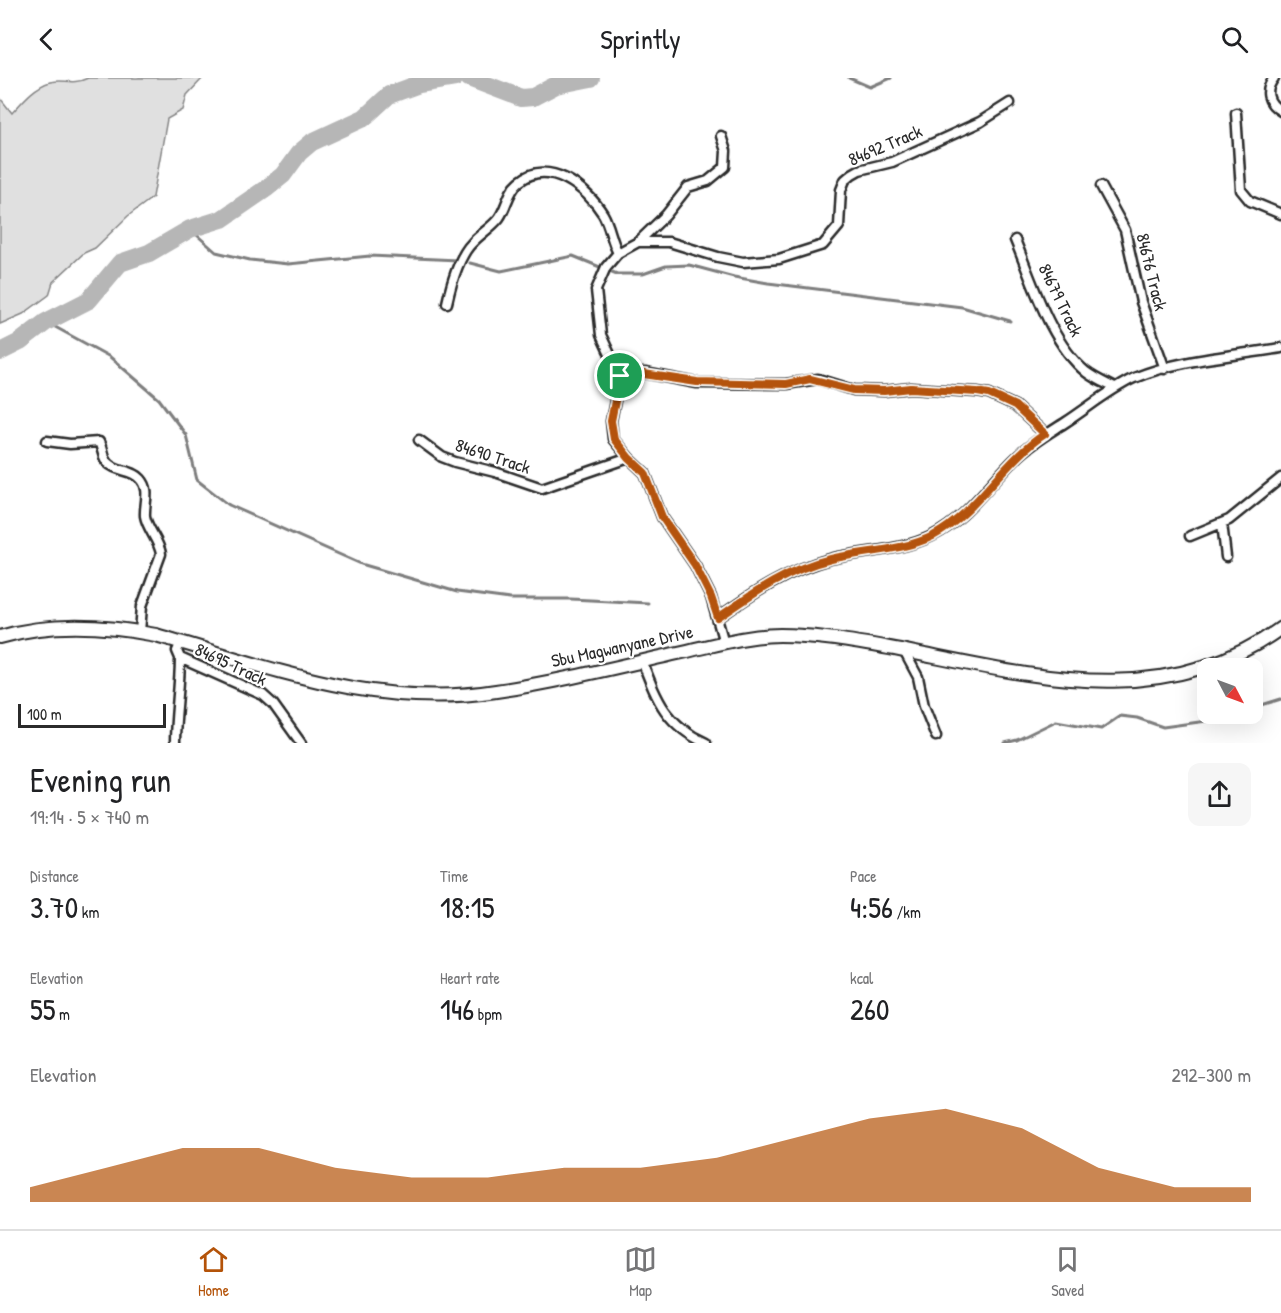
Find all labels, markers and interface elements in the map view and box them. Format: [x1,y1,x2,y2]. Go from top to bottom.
text: Sprintly [600,21,681,57]
icon: back [30,23,63,56]
icon: search [1218,23,1251,56]
street label: 84692 Track [844,118,926,172]
street label: 84676 Track [1130,231,1174,314]
street label: 84679 Track [1033,259,1090,341]
pin [594,350,645,401]
icon: arrive [603,359,636,392]
street label: 84690 Track [452,432,534,480]
street label: Sbu Magwanyane Drive [549,619,695,673]
street label: 84695 Track [191,636,272,692]
north arrow [1197,658,1263,724]
map controls [1197,658,1263,724]
scale bar [18,701,166,728]
text: 100 m [27,703,62,725]
text: Evening run [30,758,171,802]
button: share [1188,763,1251,826]
text: 19:14 · 5 × 740 m [30,803,149,830]
text: Distance [30,865,79,887]
text: Time [440,865,468,887]
text: Pace [850,865,877,887]
text: 3.70 [30,887,78,927]
text: 18:15 [440,887,494,927]
text: 4:56 [850,887,893,927]
text: km [78,901,99,923]
text: /km [893,901,921,923]
text: Elevation [30,967,83,989]
text: Heart rate [440,967,500,989]
text: kcal [850,967,873,989]
text: 55 [30,989,55,1029]
text: 146 [440,989,474,1029]
text: 260 [850,989,889,1029]
text: m [55,1003,70,1025]
text: bpm [474,1003,502,1025]
text: Elevation [30,1061,96,1088]
text: 292–300 m [1171,1061,1251,1088]
tab: Home [197,1243,230,1301]
tab: Map [624,1243,657,1301]
tab: Saved [1051,1243,1084,1301]

